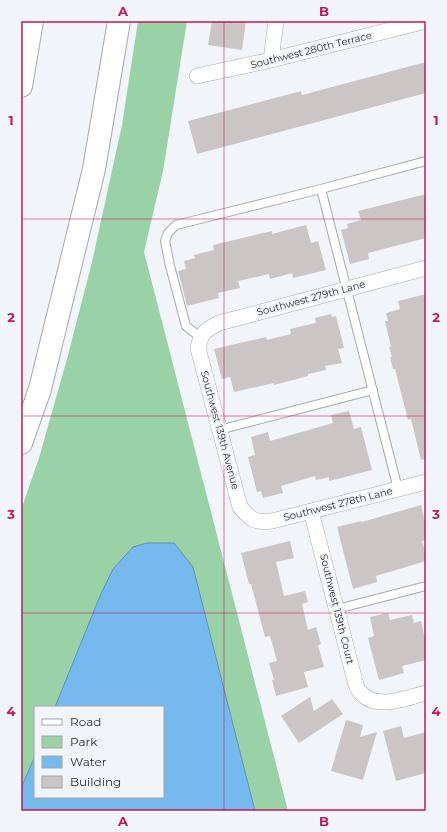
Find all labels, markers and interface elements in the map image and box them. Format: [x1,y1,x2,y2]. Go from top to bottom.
text: A [117,3,129,19]
text: B [319,3,329,19]
street label: Southwest 280th Terrace [249,29,373,71]
text: 1 [8,112,14,128]
text: 1 [433,112,439,128]
street label: Southwest 279th Lane [255,277,367,319]
text: 2 [7,309,15,325]
text: 2 [432,309,440,325]
street label: Southwest 139th Avenue [198,369,242,491]
street label: Southwest 278th Lane [282,484,394,524]
text: 3 [6,506,15,522]
text: 3 [431,506,440,522]
street label: Southwest 139th Court [317,553,357,665]
text: 4 [7,703,16,719]
text: 4 [432,703,441,719]
legend [34,706,164,798]
text: Road [70,714,101,729]
text: Park [70,734,98,749]
text: Water [70,754,107,769]
text: Building [70,774,121,789]
text: A [117,813,129,829]
text: B [319,813,329,829]

